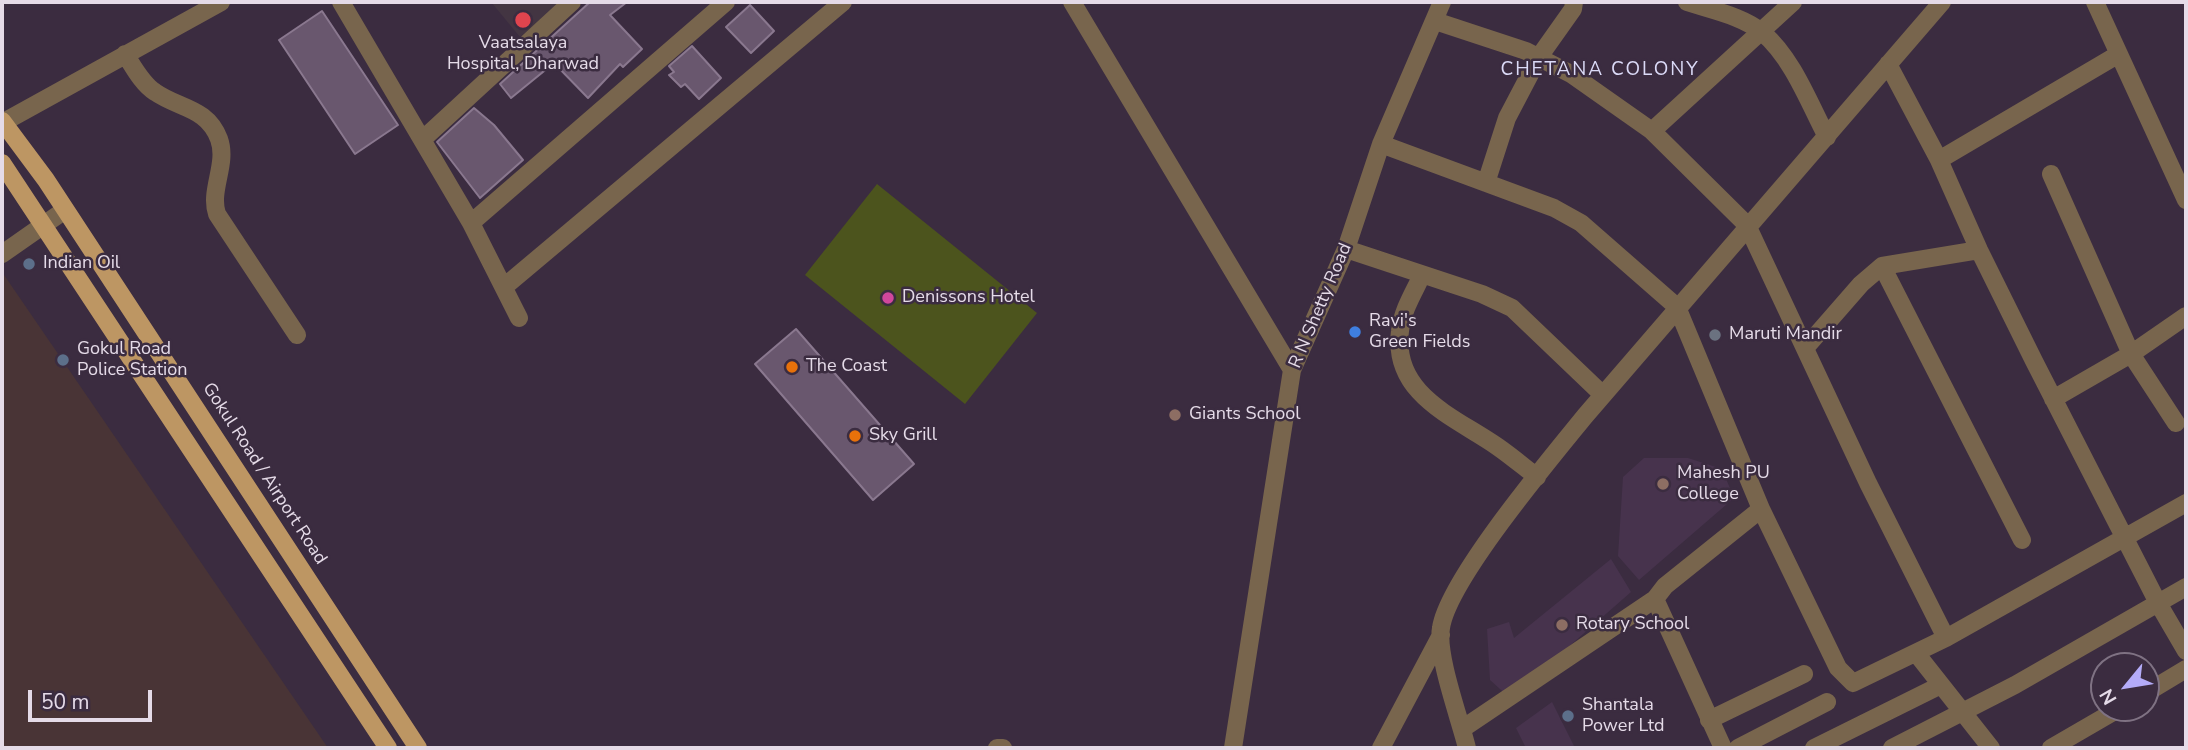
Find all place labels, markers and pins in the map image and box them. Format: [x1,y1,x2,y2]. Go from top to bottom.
marker: Vaatsalaya Hospital, Dharwad [513,10,533,30]
place label: Vaatsalaya Hospital, Dharwad [447,33,599,76]
place label: Indian Oil [43,253,120,275]
marker: Indian Oil [21,256,37,272]
place label: Denissons Hotel [902,287,1035,309]
marker: Denissons Hotel [880,290,896,306]
place label: Ravi's Green Fields [1369,311,1470,354]
marker: Ravi's Green Fields [1347,324,1363,340]
place label: Maruti Mandir [1729,324,1842,346]
marker: Maruti Mandir [1707,327,1723,343]
place label: Gokul Road Police Station [77,339,187,382]
marker: Gokul Road Police Station [55,352,71,368]
place label: The Coast [806,356,887,378]
marker: The Coast [784,359,800,375]
place label: Giants School [1189,404,1301,426]
marker: Giants School [1167,407,1183,423]
place label: Sky Grill [869,425,937,447]
marker: Sky Grill [847,428,863,444]
place label: Mahesh PU College [1677,463,1770,505]
marker: Mahesh PU College [1655,476,1671,492]
place label: Rotary School [1576,614,1689,636]
marker: Rotary School [1554,617,1570,633]
place label: Shantala Power Ltd [1582,695,1665,738]
marker: Shantala Power Ltd [1560,708,1576,724]

